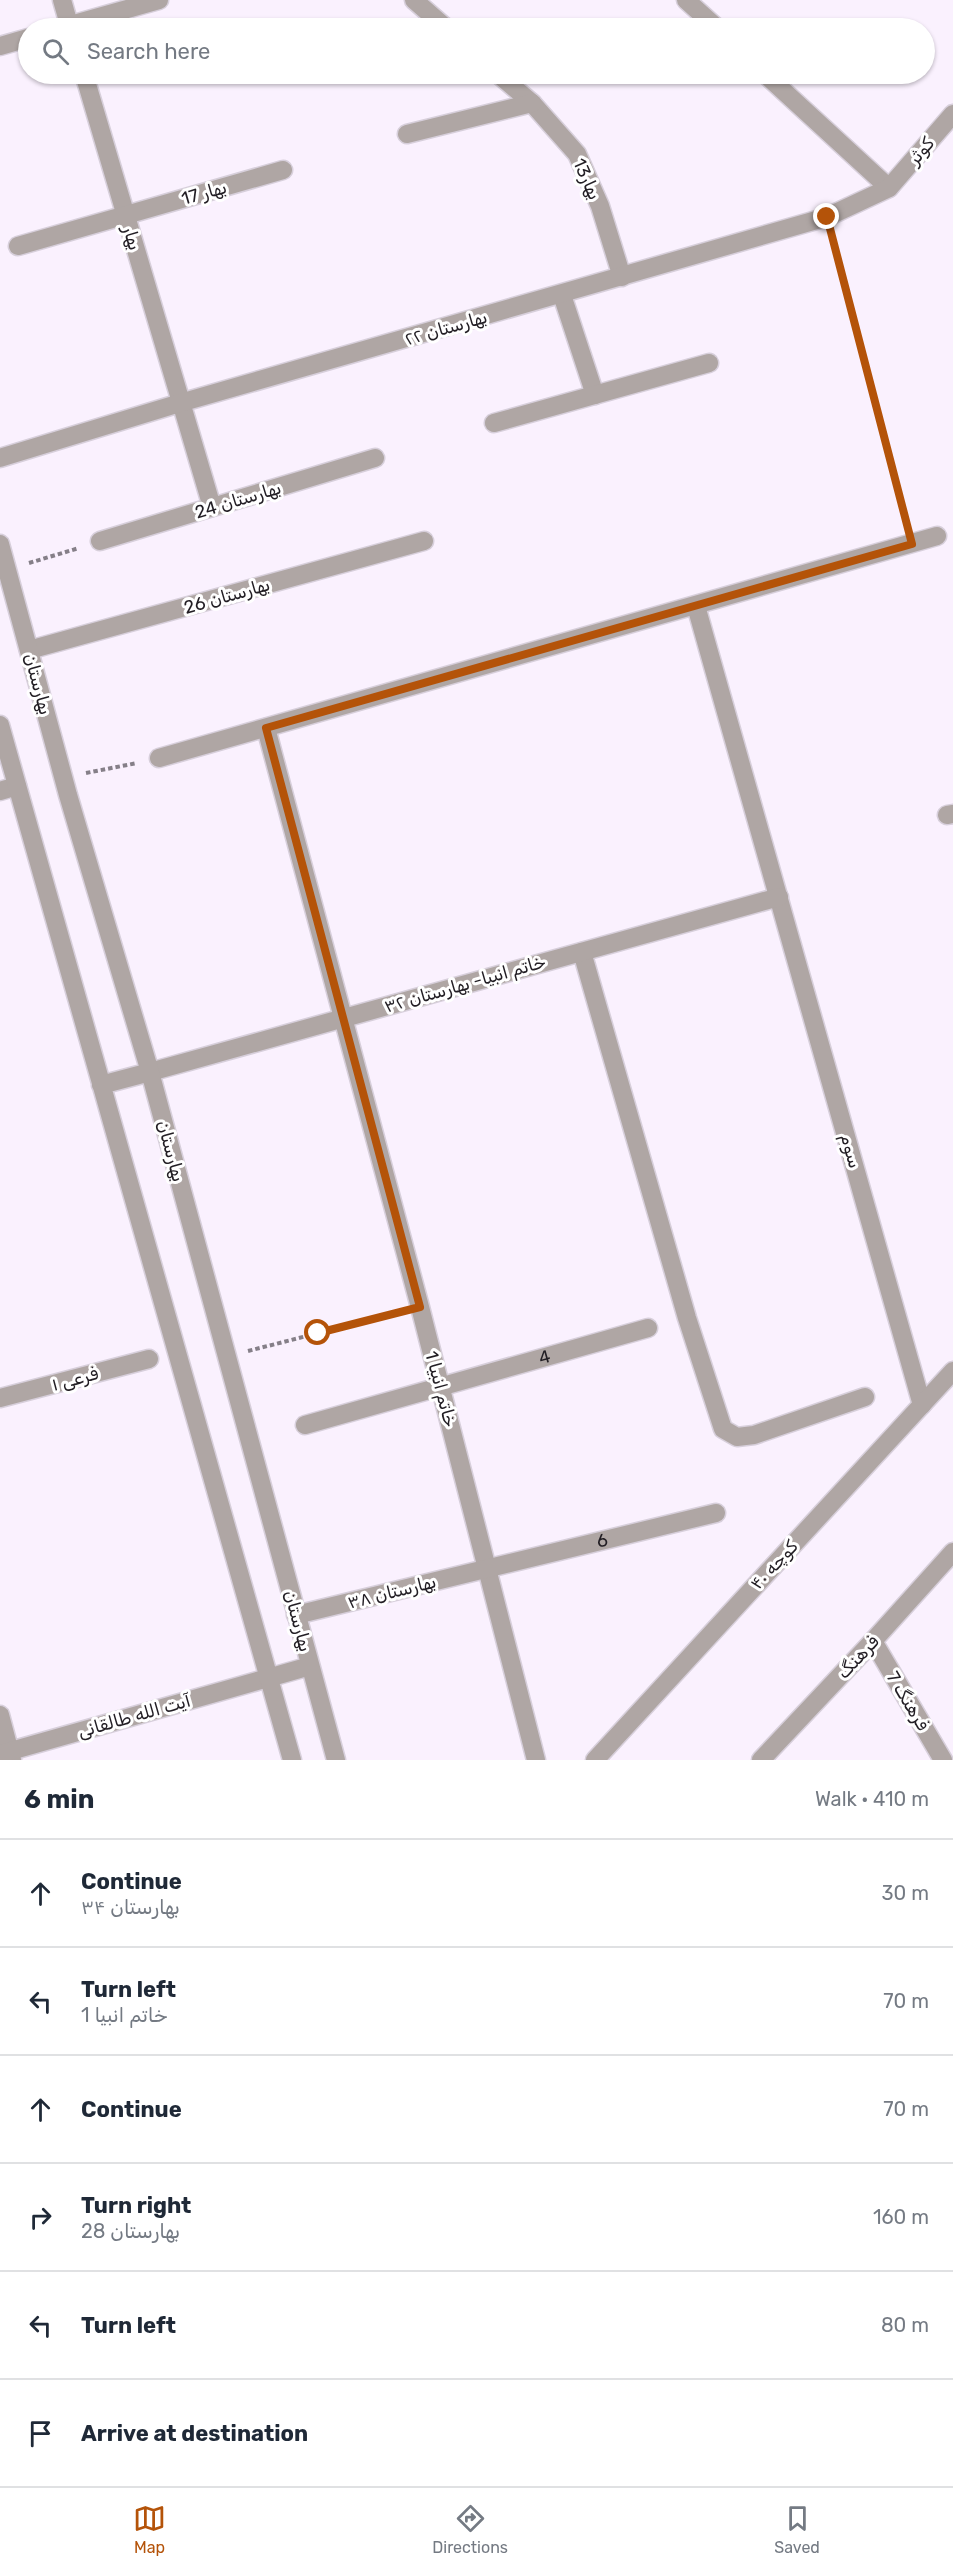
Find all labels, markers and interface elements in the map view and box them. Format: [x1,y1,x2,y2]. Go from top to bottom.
search box [18,18,935,84]
icon: search [39,35,72,68]
text: Search here [87,38,210,65]
street label: کوثر [902,133,939,170]
street label: بهار13 [568,155,606,203]
street label: بهار 17 [179,176,229,210]
route end [813,203,839,229]
street label: بهار [118,222,146,253]
street label: بهارستان ۲۲ [402,306,490,350]
street label: بهارستان 24 [192,476,284,524]
street label: بهارستان 26 [181,573,273,619]
street label: بهارستان [19,651,57,717]
street label: خاتم انبیا- بهارستان ۳۲ [382,950,548,1019]
street label: بهارستان [152,1118,190,1184]
street label: سوم [836,1131,866,1171]
route start [304,1319,330,1345]
street label: 4 [536,1345,553,1369]
street label: خاتم انبیا 1 [419,1348,462,1430]
street label: فرعی ۱ [49,1362,101,1396]
street label: 6 [594,1529,610,1553]
street label: کوچه ۴۰ [746,1536,802,1594]
street label: بهارستان ۳۸ [346,1570,438,1614]
street label: بهارستان [279,1588,317,1654]
street label: فرهنگ [832,1631,884,1683]
street label: فرهنگ 7 [882,1667,934,1735]
street label: آیت الله طالقانی [75,1689,194,1743]
text: 6 min [24,1784,94,1815]
text: Walk · 410 m [815,1787,929,1811]
text: Continue [81,1868,182,1895]
icon: ahead [24,1877,57,1910]
text: 30 m [882,1881,929,1905]
text: بهارستان ۳۴ [81,1895,180,1919]
text: Turn left [81,1976,176,2003]
icon: left [24,1985,57,2018]
text: 70 m [883,1989,929,2013]
text: خاتم انبیا 1 [81,2003,168,2027]
icon: ahead [24,2093,57,2126]
text: Continue [81,2096,182,2123]
text: 70 m [883,2097,929,2121]
text: Turn right [81,2192,191,2219]
icon: right [24,2201,57,2234]
text: 160 m [873,2205,929,2229]
text: بهارستان 28 [81,2219,180,2243]
icon: left [24,2309,57,2342]
text: Turn left [81,2312,176,2339]
text: 80 m [881,2313,929,2337]
icon: arrive [24,2417,57,2450]
text: Arrive at destination [81,2420,308,2447]
tab: Map [133,2502,166,2557]
tab: Directions [432,2502,508,2557]
tab: Saved [774,2502,820,2557]

